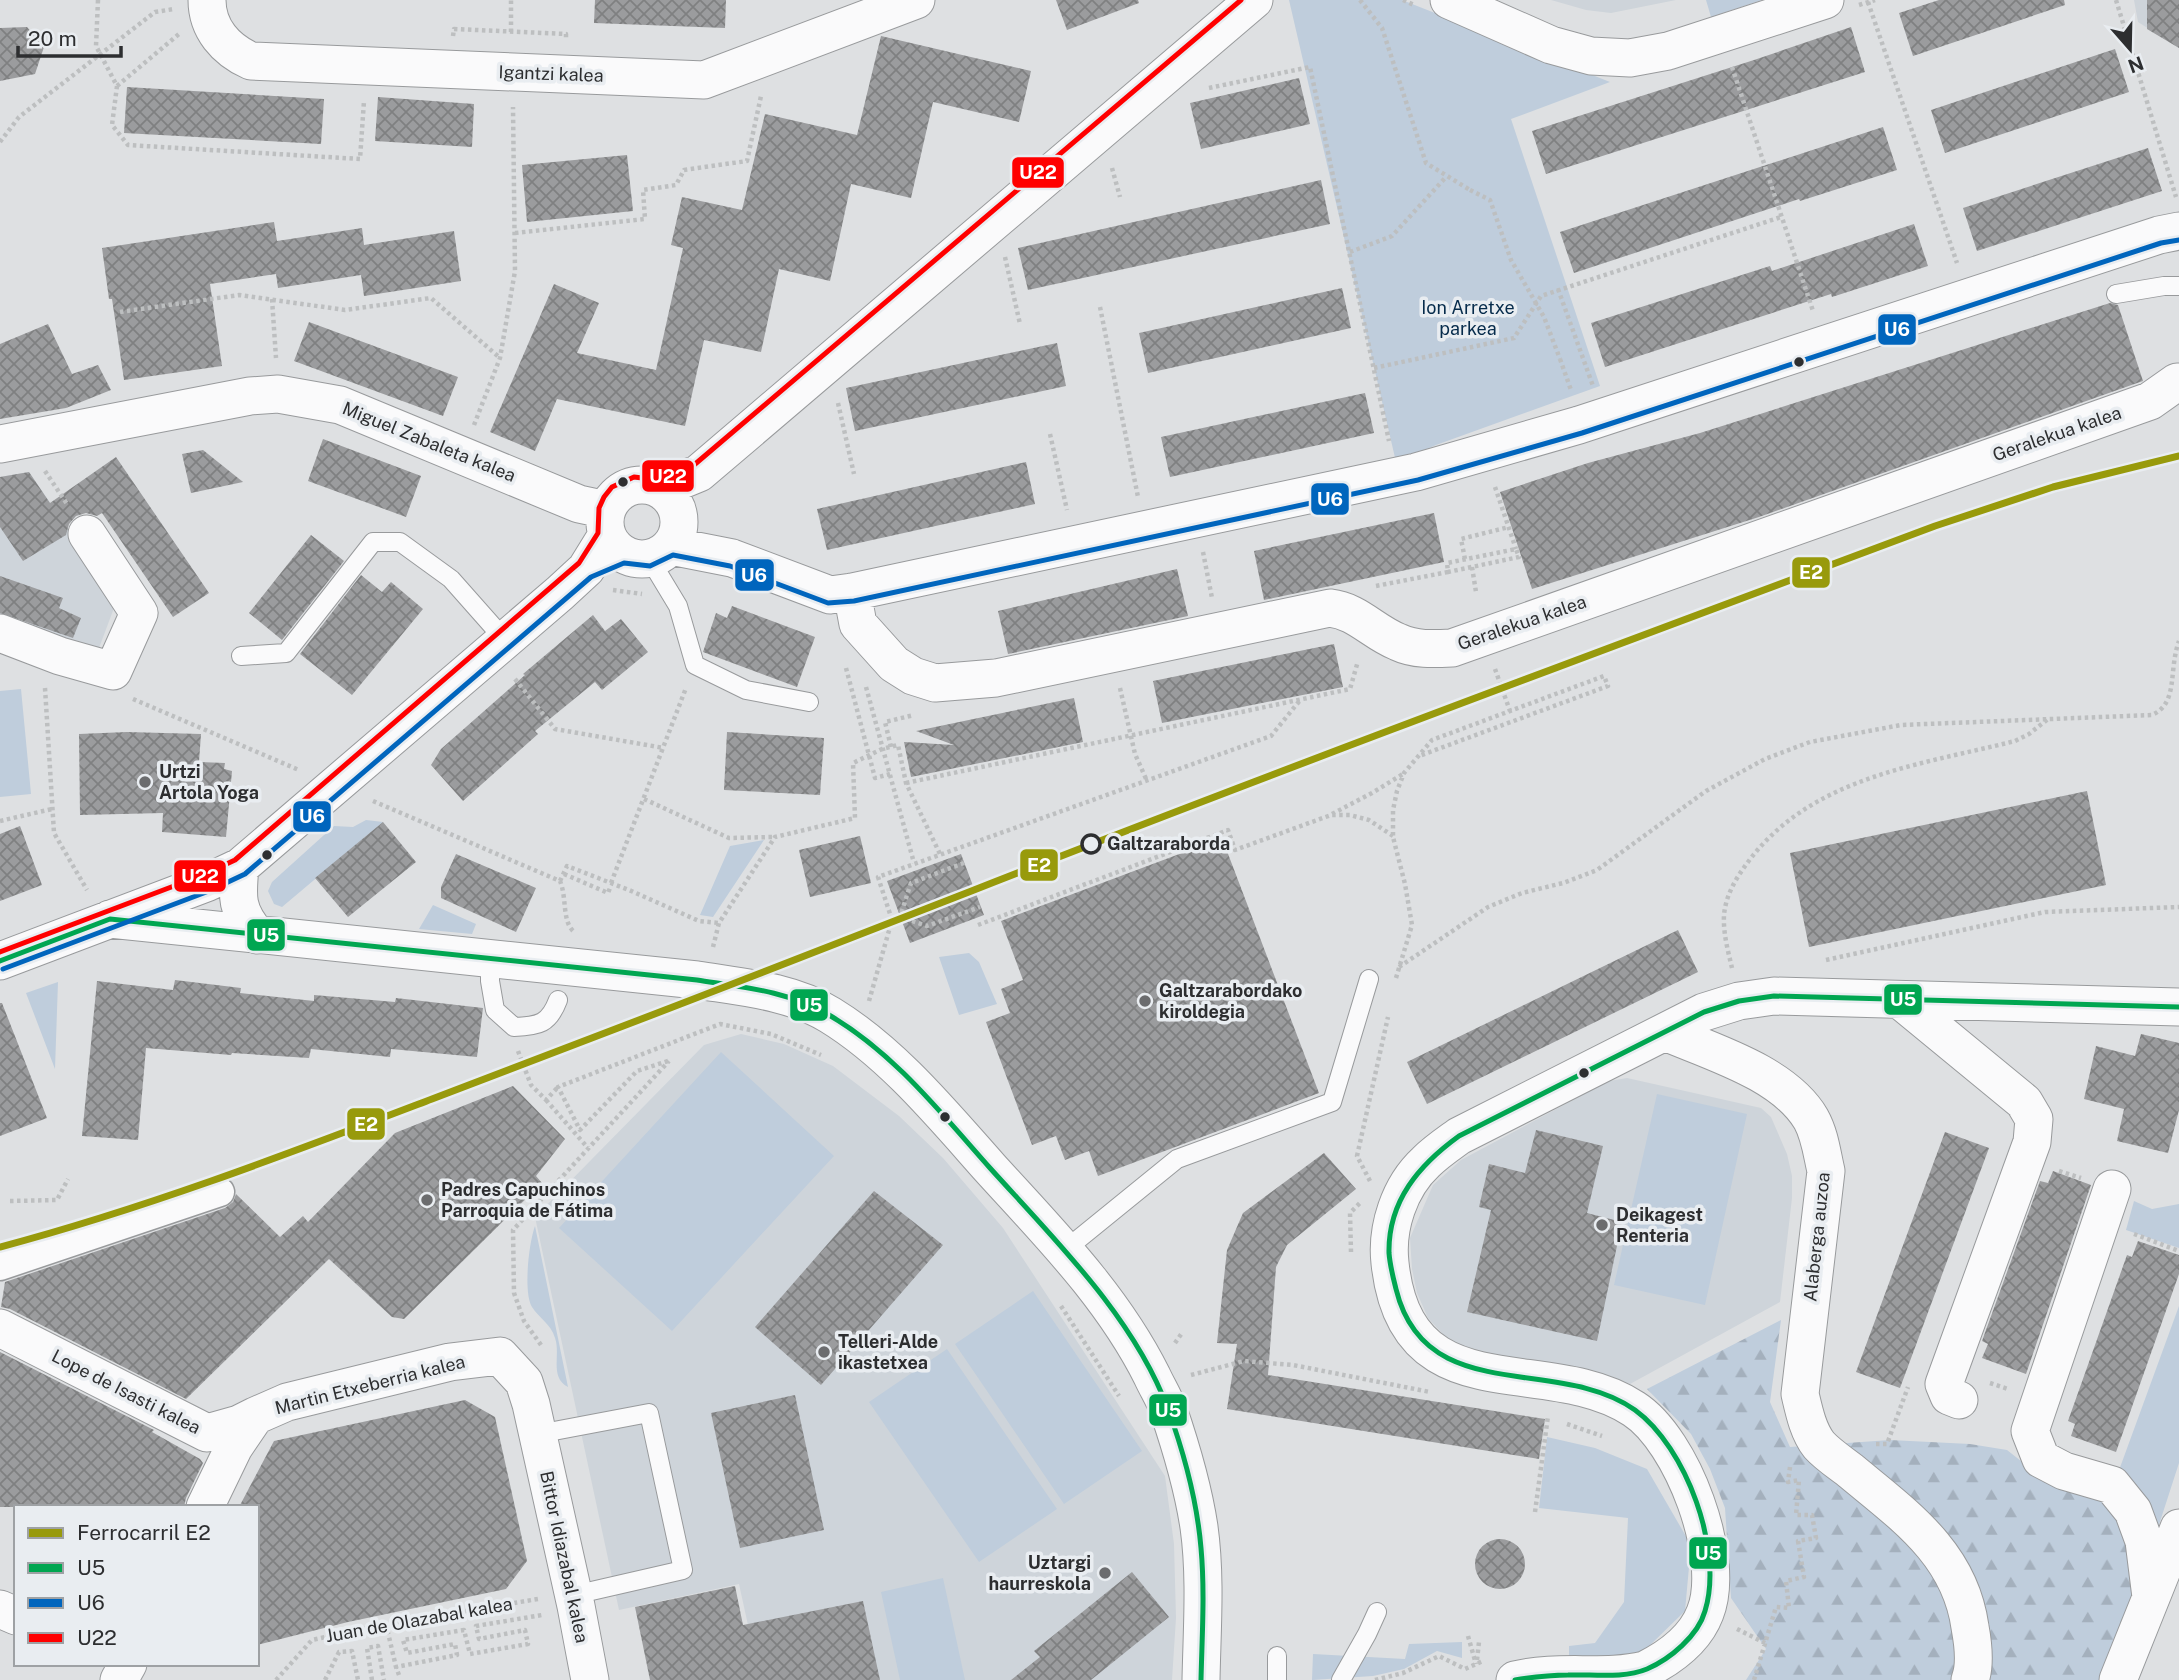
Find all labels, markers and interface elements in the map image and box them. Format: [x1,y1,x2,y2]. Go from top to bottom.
scale bar [18,14,121,58]
north arrow [2095,14,2165,84]
text: 20 m [28,26,77,51]
text: N [2125,52,2147,78]
street label: Igantzi kalea [498,61,604,86]
line badge: U22 [1011,156,1065,189]
text: U22 [1019,161,1057,183]
park label: Ion Arretxe parkea [1421,297,1515,339]
line badge: U6 [1877,313,1917,346]
text: U6 [1884,318,1910,340]
unlabelled marker [1792,355,1806,369]
street label: Miguel Zabaleta kalea [340,397,519,486]
street label: Geralekua kalea [1990,402,2124,465]
line badge: U22 [641,459,695,493]
text: U22 [649,465,687,487]
unlabelled marker [616,475,630,489]
line badge: U6 [1310,482,1350,516]
text: U6 [1317,488,1343,510]
line badge: E2 [1791,556,1831,589]
line badge: U6 [734,558,775,592]
text: E2 [1799,561,1823,583]
text: U6 [741,564,767,586]
street label: Geralekua kalea [1455,591,1589,654]
place label: Urtzi Artola Yoga [159,761,259,803]
marker: Urtzi Artola Yoga [137,774,153,790]
line badge: U6 [292,800,332,833]
text: U6 [299,805,325,827]
place label: Galtzaraborda [1107,833,1230,854]
marker: Galtzaraborda [1081,834,1101,854]
unlabelled marker [260,848,274,862]
line badge: E2 [1019,848,1059,882]
text: E2 [1027,854,1051,876]
line badge: U22 [173,859,227,893]
text: U22 [181,865,219,887]
line badge: U5 [246,918,286,952]
text: U5 [253,924,279,946]
place label: Galtzarabordako kiroldegia [1159,980,1302,1022]
line badge: U5 [1883,983,1923,1016]
line badge: U5 [789,988,829,1022]
text: U5 [1890,988,1916,1010]
marker: Galtzarabordako kiroldegia [1137,993,1153,1009]
text: U5 [796,994,822,1016]
unlabelled marker [1577,1066,1591,1080]
line badge: E2 [346,1107,386,1141]
unlabelled marker [938,1110,952,1124]
text: E2 [354,1113,378,1135]
street label: Alaberga auzoa [1799,1171,1834,1303]
place label: Padres Capuchinos Parroquia de Fátima [441,1179,613,1221]
marker: Padres Capuchinos Parroquia de Fátima [419,1192,435,1208]
place label: Deikagest Renteria [1616,1204,1703,1246]
marker: Deikagest Renteria [1594,1217,1610,1233]
place label: Telleri-Alde ikastetxea [838,1331,938,1373]
marker: Telleri-Alde ikastetxea [816,1344,832,1360]
street label: Lope de Isasti kalea [48,1345,204,1438]
street label: Martin Etxeberria kalea [273,1351,467,1418]
line badge: U5 [1148,1393,1188,1427]
text: U5 [1155,1399,1181,1421]
street label: Bittor Idiazabal kalea [536,1469,593,1645]
legend [14,1505,259,1666]
text: Ferrocarril E2 [77,1520,211,1545]
line badge: U5 [1688,1536,1728,1570]
text: U5 [1695,1542,1721,1564]
place label: Uztargi haurreskola [988,1552,1091,1594]
text: U5 [77,1555,105,1580]
marker: Uztargi haurreskola [1097,1565,1113,1581]
text: U6 [77,1590,105,1615]
street label: Juan de Olazabal kalea [324,1593,514,1646]
text: U22 [77,1625,117,1650]

